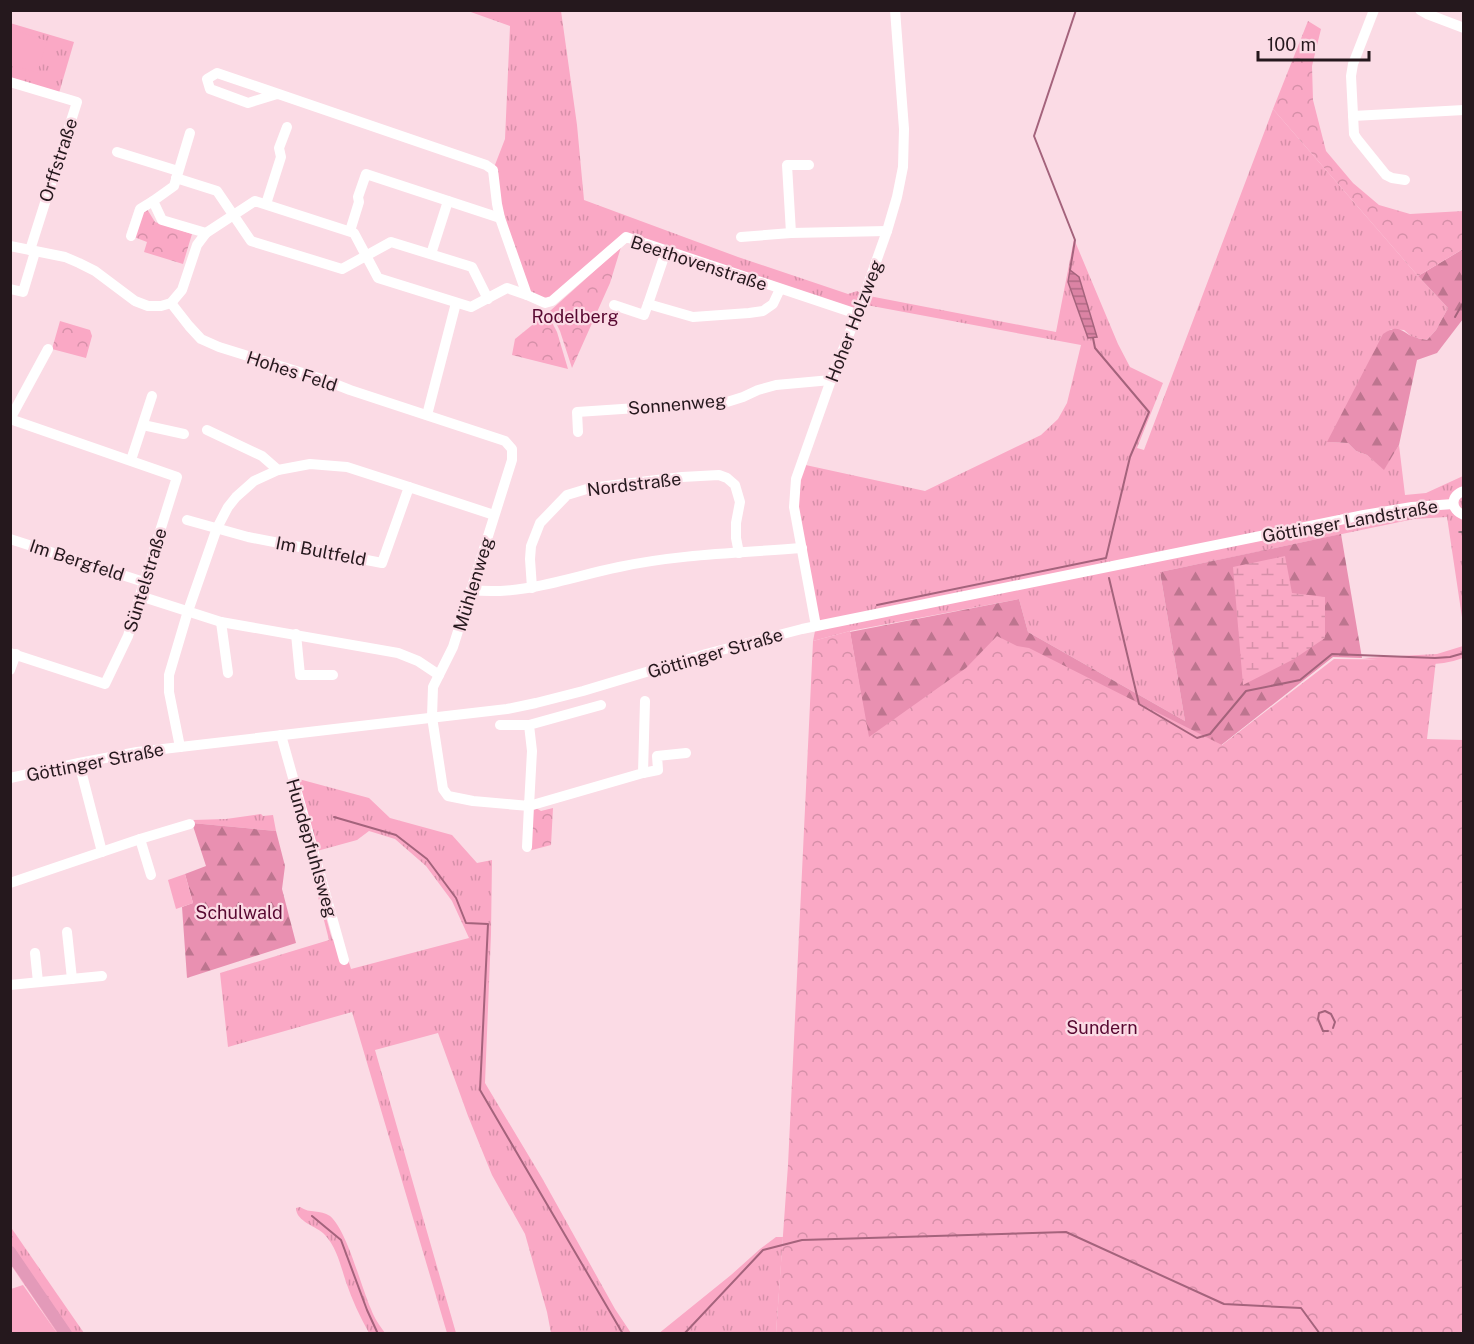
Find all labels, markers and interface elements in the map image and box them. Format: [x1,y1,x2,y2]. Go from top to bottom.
scale bar [1258,24,1369,62]
text: 100 m [1267,34,1316,55]
street label: Orffstraße [35,115,81,205]
street label: Beethovenstraße [628,231,770,295]
street label: Hoher Holzweg [821,257,887,385]
park label: Rodelberg [531,306,619,327]
street label: Hohes Feld [244,346,340,396]
street label: Sonnenweg [627,389,727,419]
street label: Nordstraße [586,468,682,500]
street label: Göttinger Landstraße [1260,495,1440,547]
street label: Süntelstraße [119,525,171,635]
street label: Im Bultfeld [274,532,368,570]
street label: Mühlenweg [449,534,497,634]
street label: Im Bergfeld [27,535,127,585]
street label: Göttinger Straße [645,624,785,682]
street label: Göttinger Straße [24,738,166,786]
street label: Hundepfuhlsweg [282,776,342,920]
park label: Schulwald [195,902,283,923]
park label: Sundern [1066,1017,1138,1038]

